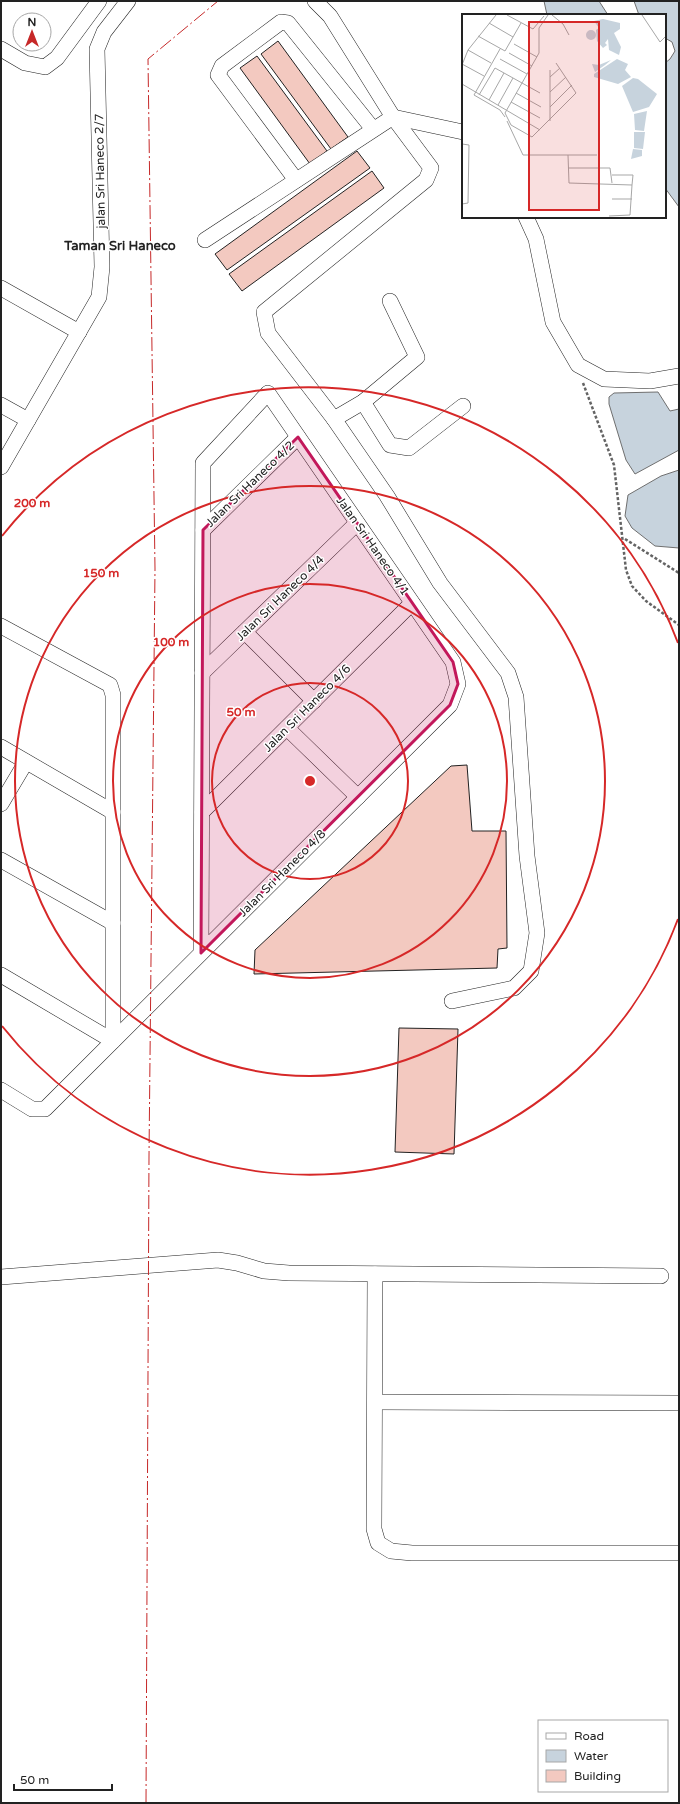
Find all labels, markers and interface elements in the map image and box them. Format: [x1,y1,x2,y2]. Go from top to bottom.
north arrow [12,12,52,52]
inset map [462,14,666,218]
text: N [28,16,36,29]
street label: jalan Sri Haneco 2/7 [92,113,108,230]
district label: Taman Sri Haneco [63,238,176,254]
street label: Jalan Sri Haneco 4/2 [203,438,297,530]
street label: Jalan Sri Haneco 4/1 [334,494,412,598]
text: 200 m [14,496,50,510]
street label: Jalan Sri Haneco 4/4 [233,552,327,644]
text: 150 m [83,566,119,580]
text: 100 m [153,635,189,649]
street label: Jalan Sri Haneco 4/6 [260,661,354,755]
text: 50 m [226,705,256,719]
centre of rings [303,774,317,788]
street label: Jalan Sri Haneco 4/8 [236,827,328,919]
legend [538,1720,668,1792]
text: Road [574,1729,604,1743]
text: Water [574,1749,609,1763]
scale bar [14,1766,112,1792]
text: Building [574,1769,621,1783]
text: 50 m [20,1773,49,1787]

